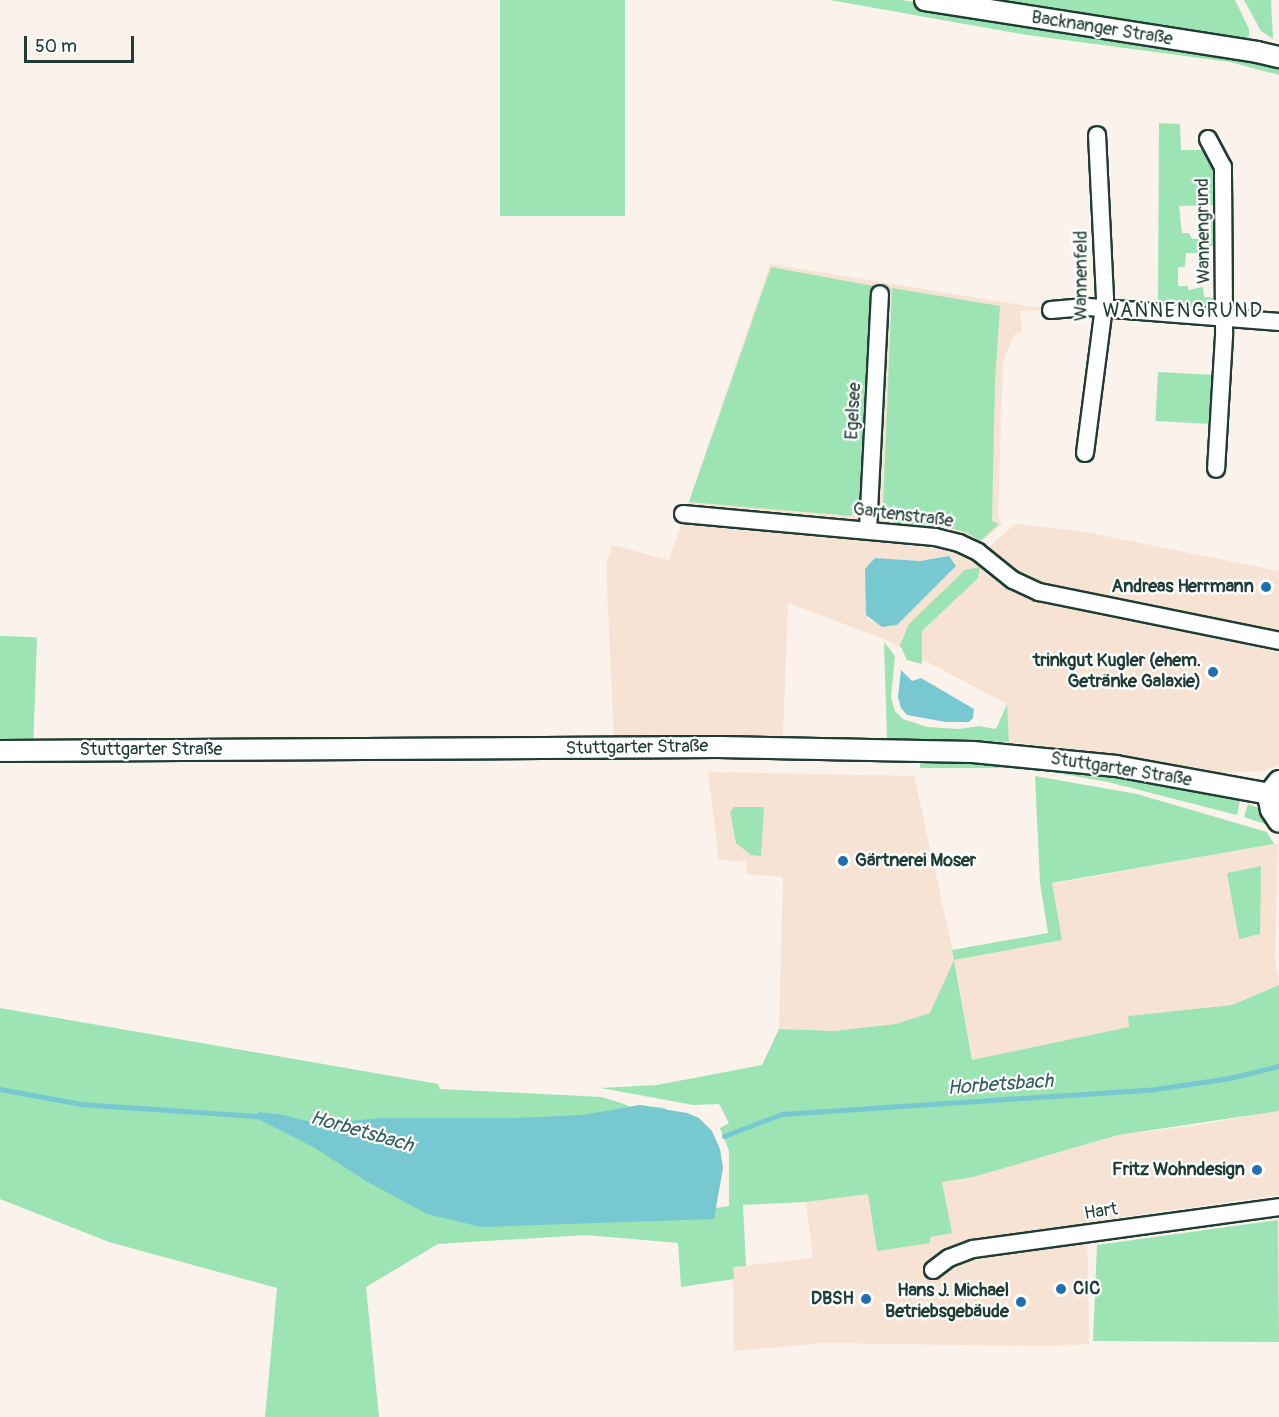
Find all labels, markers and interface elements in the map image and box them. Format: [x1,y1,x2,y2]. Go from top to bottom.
street label: Backnanger Straße [1030,7,1174,51]
scale bar [27,24,136,62]
text: 50 m [35,35,77,58]
street label: Wannengrund [1192,178,1216,284]
street label: Wannenfeld [1071,231,1093,321]
district label: WANNENGRUND [1103,298,1263,322]
street label: Egelsee [842,382,866,440]
street label: Gartenstraße [852,499,954,533]
place label: Andreas Herrmann [1111,576,1254,598]
marker: Andreas Herrmann [1259,580,1273,594]
place label: trinkgut Kugler (ehem. Getränke Galaxie) [1033,651,1201,694]
marker: trinkgut Kugler (ehem. Getränke Galaxie) [1206,665,1220,679]
street label: Stuttgarter Straße [565,736,709,760]
street label: Stuttgarter Straße [80,739,222,761]
street label: Stuttgarter Straße [1049,748,1193,792]
place label: Gärtnerei Moser [855,850,976,872]
marker: Gärtnerei Moser [836,854,850,868]
water label: Horbetsbach [946,1068,1054,1100]
water label: Horbetsbach [308,1105,416,1157]
place label: Fritz Wohndesign [1112,1159,1245,1181]
marker: Fritz Wohndesign [1250,1163,1264,1177]
street label: Hart [1083,1199,1119,1225]
place label: CIC [1073,1278,1100,1300]
place label: Hans J. Michael Betriebsgebäude [885,1281,1009,1324]
marker: CIC [1054,1282,1068,1296]
place label: DBSH [811,1288,854,1310]
marker: DBSH [859,1292,873,1306]
marker: Hans J. Michael Betriebsgebäude [1014,1295,1028,1309]

